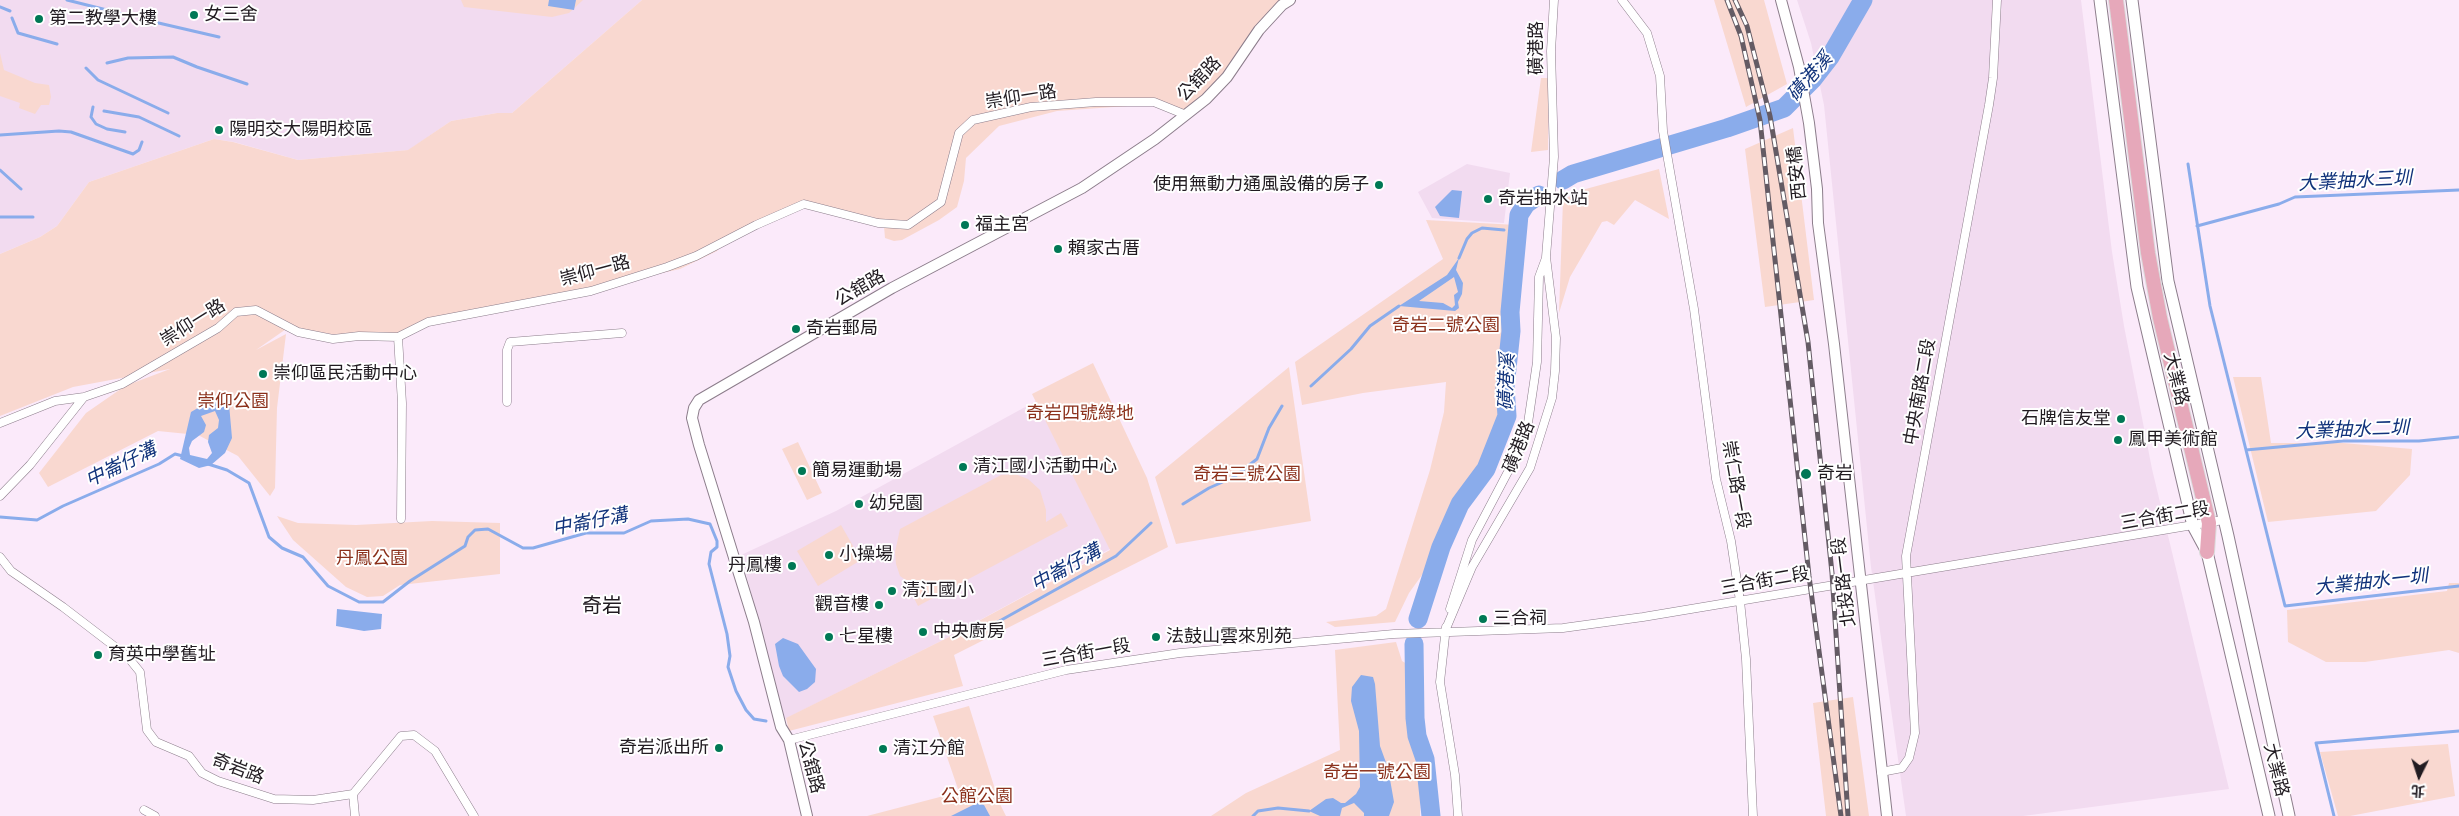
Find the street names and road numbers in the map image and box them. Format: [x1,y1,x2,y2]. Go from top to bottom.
street label: 磺港路 [1526,21,1548,75]
street label: 公舘路 [1172,52,1226,106]
street label: 崇仰一路 [984,81,1058,113]
street label: 西安橋 [1783,145,1811,201]
street label: 崇仰一路 [557,251,633,291]
street label: 公舘路 [831,265,889,311]
street label: 崇仰一路 [157,295,229,351]
street label: 中央南路二段 [1900,337,1940,447]
street label: 大業路 [2159,350,2193,408]
street label: 磺港路 [1499,418,1539,476]
street label: 崇仁路一段 [1718,439,1754,531]
street label: 三合街二段 [2119,498,2211,534]
street label: 北投路一段 [1828,536,1860,628]
street label: 三合街二段 [1719,563,1811,599]
street label: 三合街一段 [1040,635,1132,671]
street label: 公舘路 [794,738,828,796]
street label: 大業路 [2259,741,2293,799]
street label: 奇岩路 [209,749,267,789]

